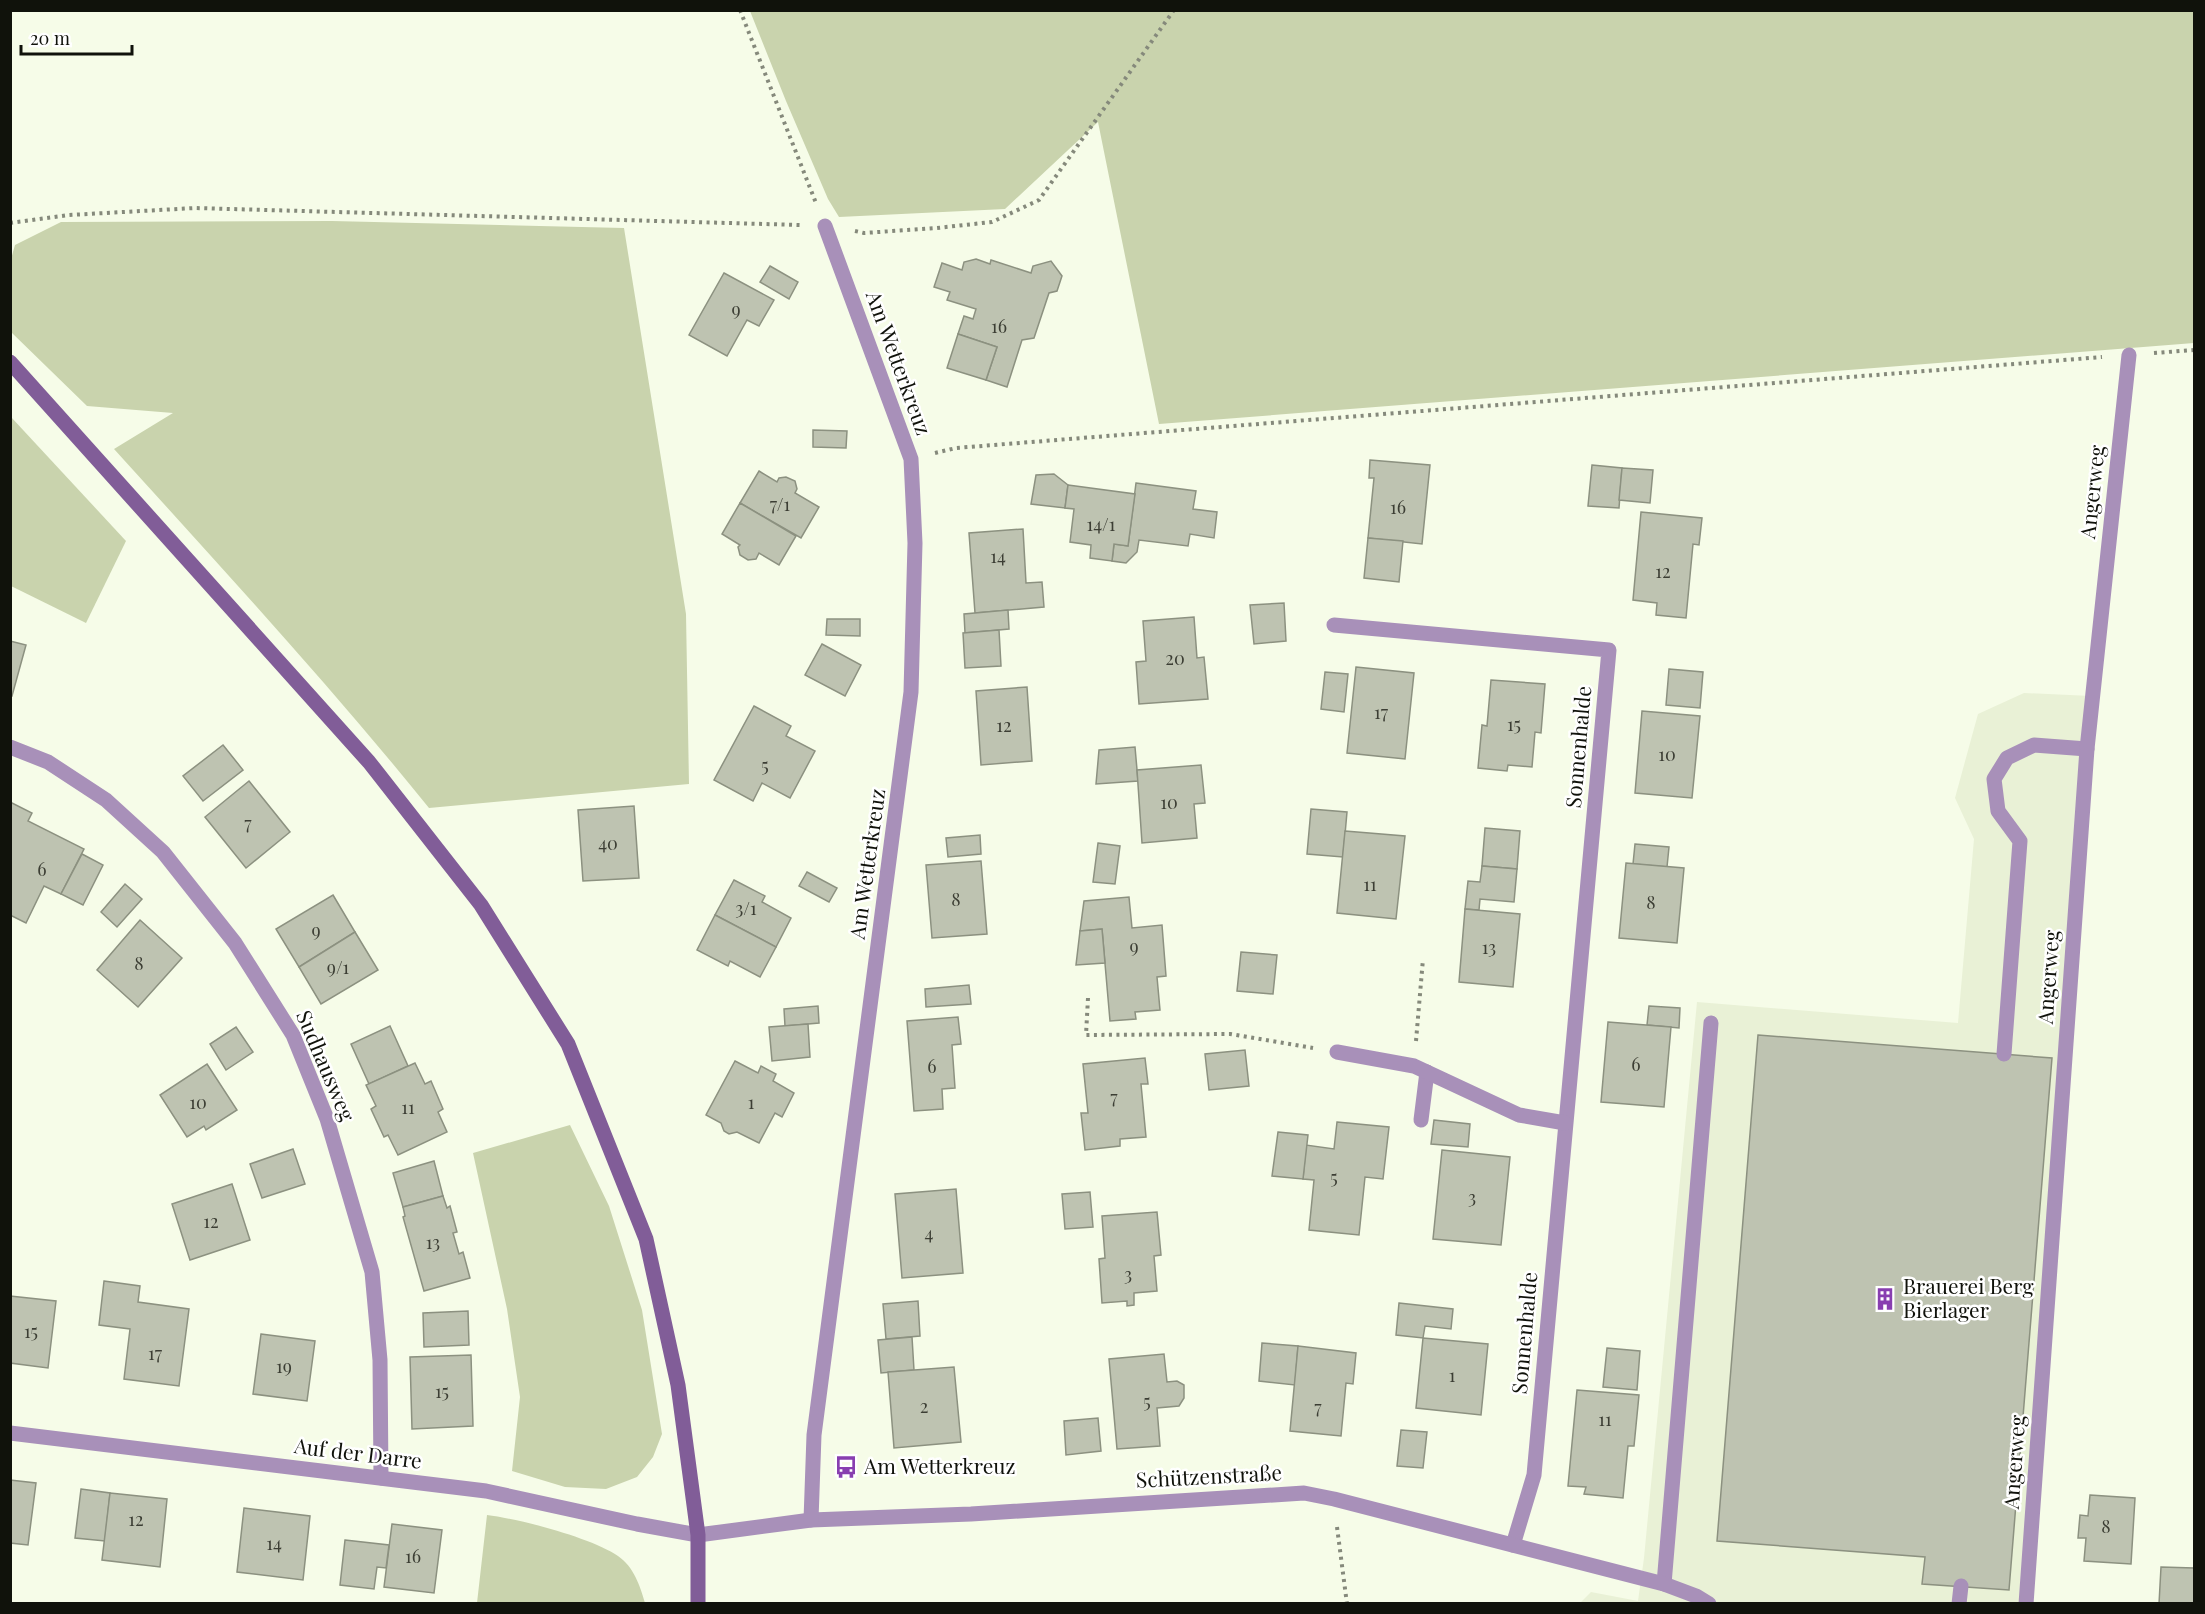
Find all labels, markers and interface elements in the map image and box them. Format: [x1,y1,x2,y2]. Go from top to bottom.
scale bar [21,18,132,56]
text: 20 m [30,26,70,50]
street label: Am Wetterkreuz [860,285,939,438]
house number: 9 [731,297,741,321]
house number: 16 [991,314,1007,338]
street label: Angerweg [2072,444,2110,541]
house number: 7/1 [770,492,791,516]
house number: 16 [1390,495,1406,519]
house number: 14/1 [1087,512,1116,536]
house number: 14 [990,544,1006,568]
house number: 12 [1655,559,1671,583]
house number: 20 [1165,646,1185,670]
street label: Sonnenhalde [1558,685,1596,809]
house number: 17 [1374,700,1389,724]
house number: 15 [1507,712,1521,736]
house number: 12 [996,713,1012,737]
house number: 10 [1658,742,1676,766]
house number: 5 [761,753,769,777]
street label: Am Wetterkreuz [841,787,890,942]
house number: 10 [1160,790,1178,814]
house number: 7 [244,811,252,835]
house number: 40 [598,831,618,855]
house number: 6 [37,857,47,881]
house number: 11 [1363,872,1377,896]
house number: 8 [951,887,961,911]
house number: 8 [1646,890,1656,914]
house number: 3/1 [735,896,757,920]
house number: 9 [311,918,321,942]
street label: Angerweg [2030,929,2064,1026]
house number: 9 [1129,934,1139,958]
house number: 13 [1482,935,1496,959]
house number: 8 [134,951,144,975]
house number: 9/1 [327,955,350,979]
street label: Sudhausweg [291,1006,363,1125]
house number: 6 [1631,1052,1641,1076]
house number: 6 [927,1054,937,1078]
house number: 7 [1110,1085,1118,1109]
house number: 10 [189,1090,207,1114]
house number: 1 [748,1090,755,1114]
house number: 11 [401,1095,415,1119]
house number: 5 [1330,1165,1338,1189]
house number: 3 [1468,1185,1476,1209]
house number: 12 [203,1209,219,1233]
house number: 4 [925,1221,934,1245]
house number: 13 [426,1230,440,1254]
house number: 3 [1124,1262,1132,1286]
street label: Sonnenhalde [1504,1271,1542,1395]
place label: Brauerei Berg Bierlager [1903,1271,2034,1323]
building icon: Brauerei Berg Bierlager [1872,1286,1898,1312]
house number: 15 [24,1319,38,1343]
house number: 17 [148,1341,163,1365]
house number: 19 [276,1354,292,1378]
house number: 1 [1449,1363,1456,1387]
house number: 15 [435,1379,449,1403]
house number: 5 [1143,1389,1151,1413]
house number: 2 [920,1394,928,1418]
house number: 7 [1314,1395,1322,1419]
house number: 11 [1598,1407,1612,1431]
street label: Angerweg [1996,1414,2030,1511]
street label: Auf der Darre [292,1430,424,1474]
place label: Am Wetterkreuz [863,1451,1015,1479]
bus stop icon: Am Wetterkreuz [833,1454,859,1480]
street label: Schützenstraße [1135,1457,1283,1493]
house number: 12 [128,1507,144,1531]
house number: 8 [2101,1514,2111,1538]
house number: 14 [266,1531,282,1555]
house number: 16 [405,1544,421,1568]

